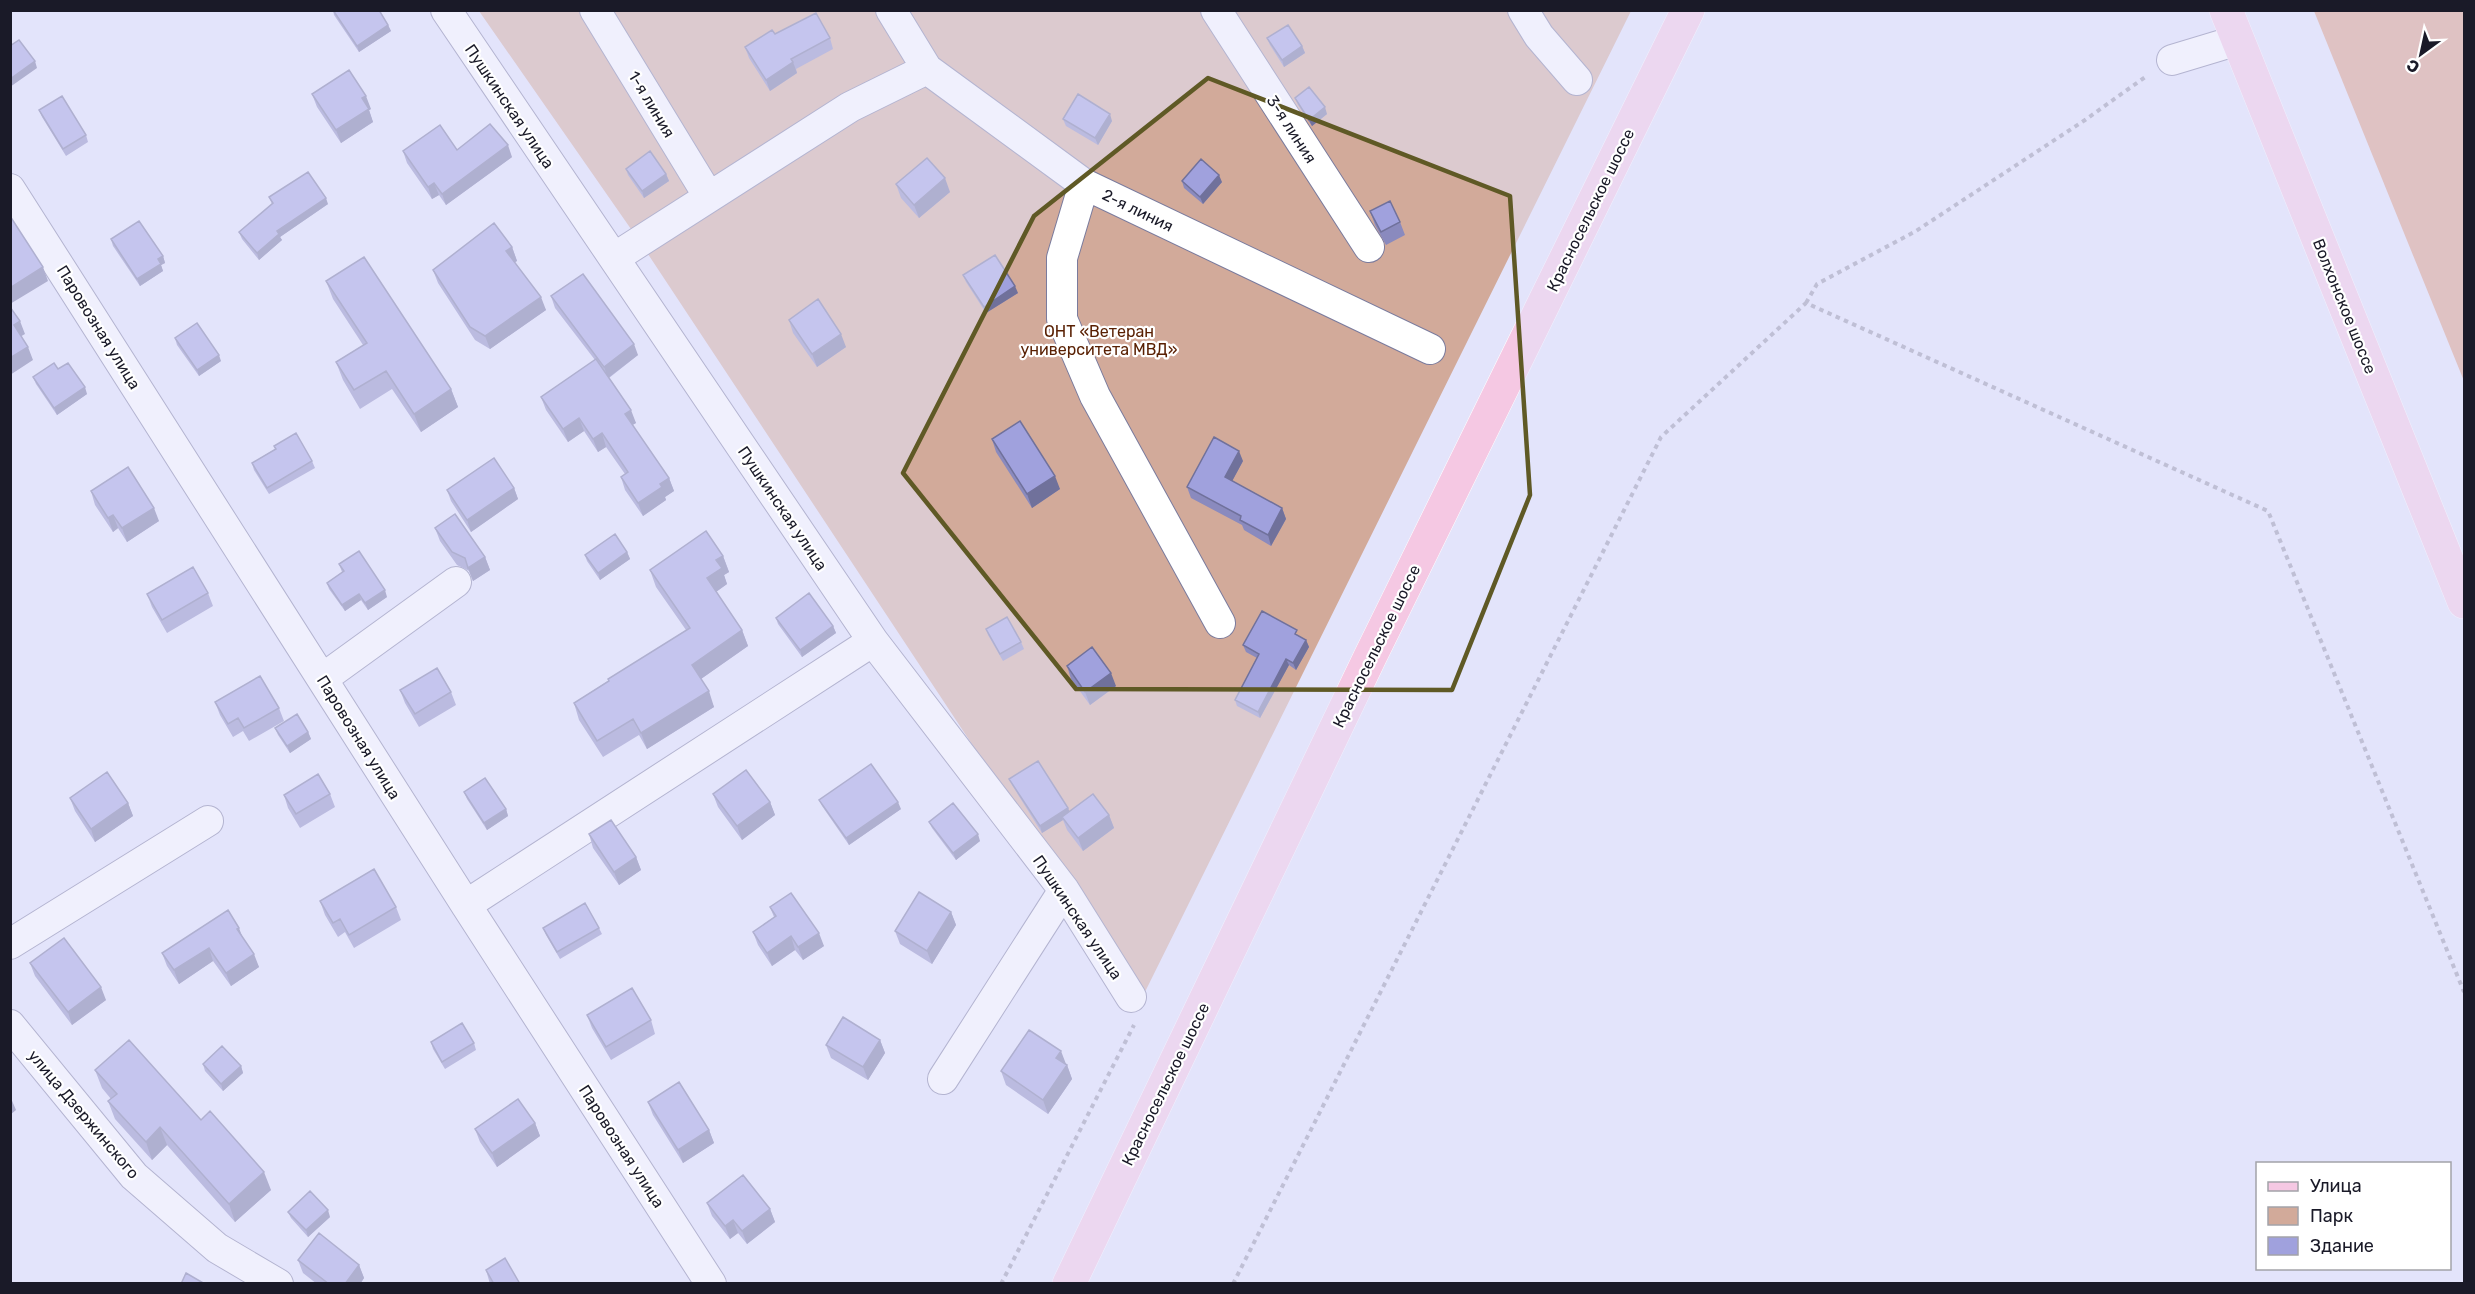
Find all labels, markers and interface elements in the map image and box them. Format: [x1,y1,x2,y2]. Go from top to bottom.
north arrow [2391,24,2451,84]
street label: Пушкинская улица [461,41,558,172]
text: С [2403,55,2423,77]
street label: 1-я линия [624,67,679,141]
street label: 3-я линия [1263,92,1321,167]
street label: Красносельское шоссе [1543,126,1638,295]
street label: 2-я линия [1099,185,1176,236]
street label: Волхонское шоссе [2309,236,2380,377]
street label: Паровозная улица [53,262,144,393]
park label: ОНТ «Ветеран университета МВД» [1021,322,1178,359]
street label: Пушкинская улица [734,443,831,574]
street label: Красносельское шоссе [1329,562,1424,731]
street label: Паровозная улица [313,672,404,803]
street label: Пушкинская улица [1029,852,1126,983]
street label: Красносельское шоссе [1118,1000,1213,1169]
street label: улица Дзержинского [24,1046,143,1183]
street label: Паровозная улица [575,1081,668,1211]
legend [2256,1162,2451,1270]
text: Улица [2310,1175,2362,1197]
text: Парк [2310,1205,2354,1227]
text: Здание [2310,1235,2374,1257]

